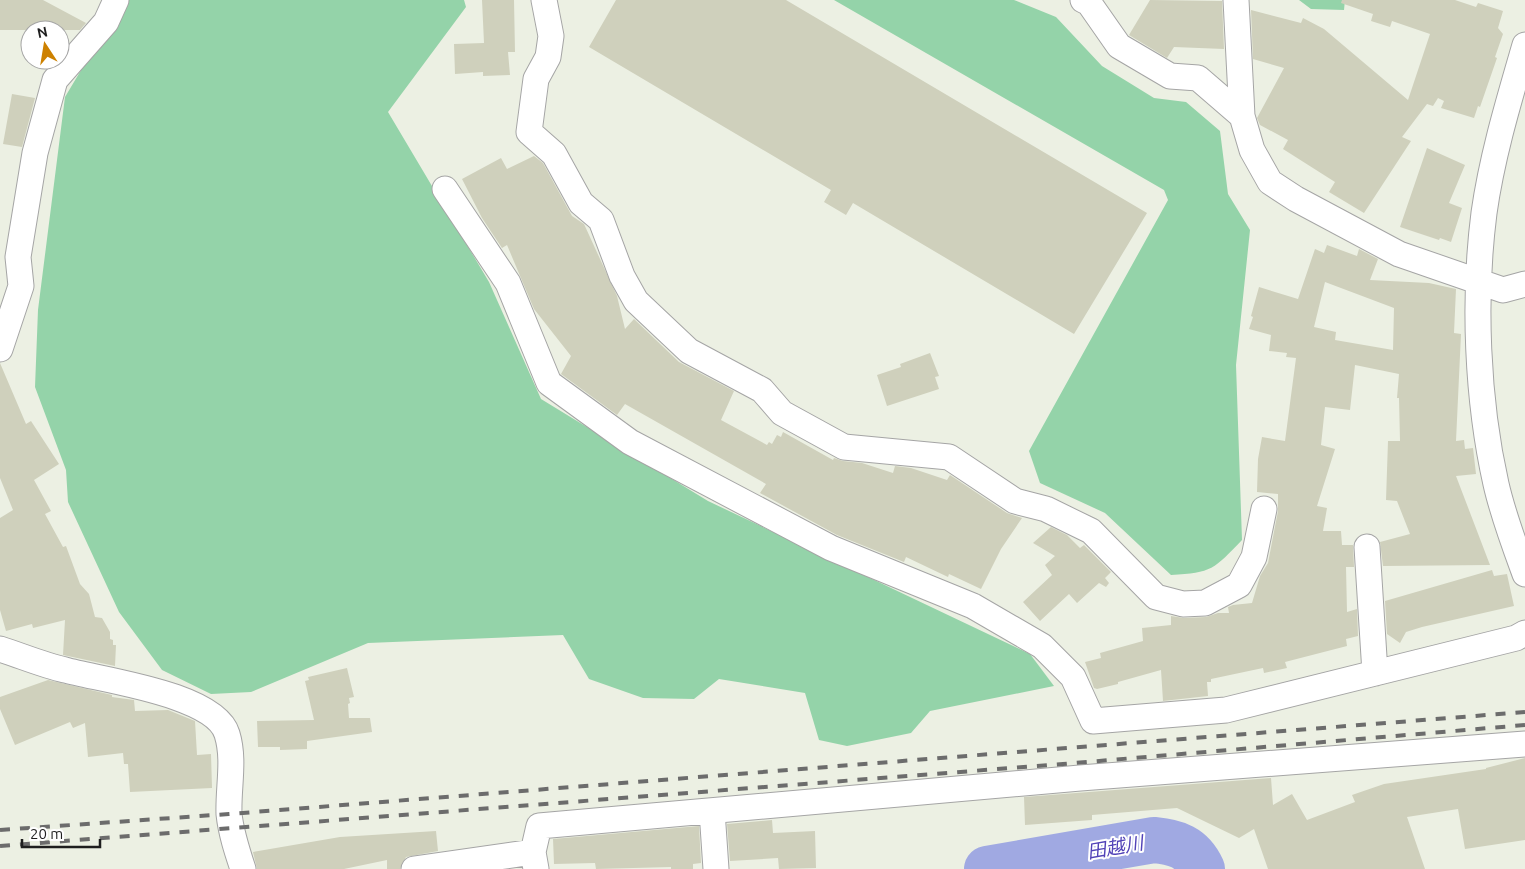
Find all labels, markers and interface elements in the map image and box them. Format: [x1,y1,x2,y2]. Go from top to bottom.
north arrow [20,20,70,70]
text: N [36,23,49,41]
scale bar [22,816,100,848]
text: 20 m [30,825,63,842]
water label: 田越川 [1085,831,1147,863]

